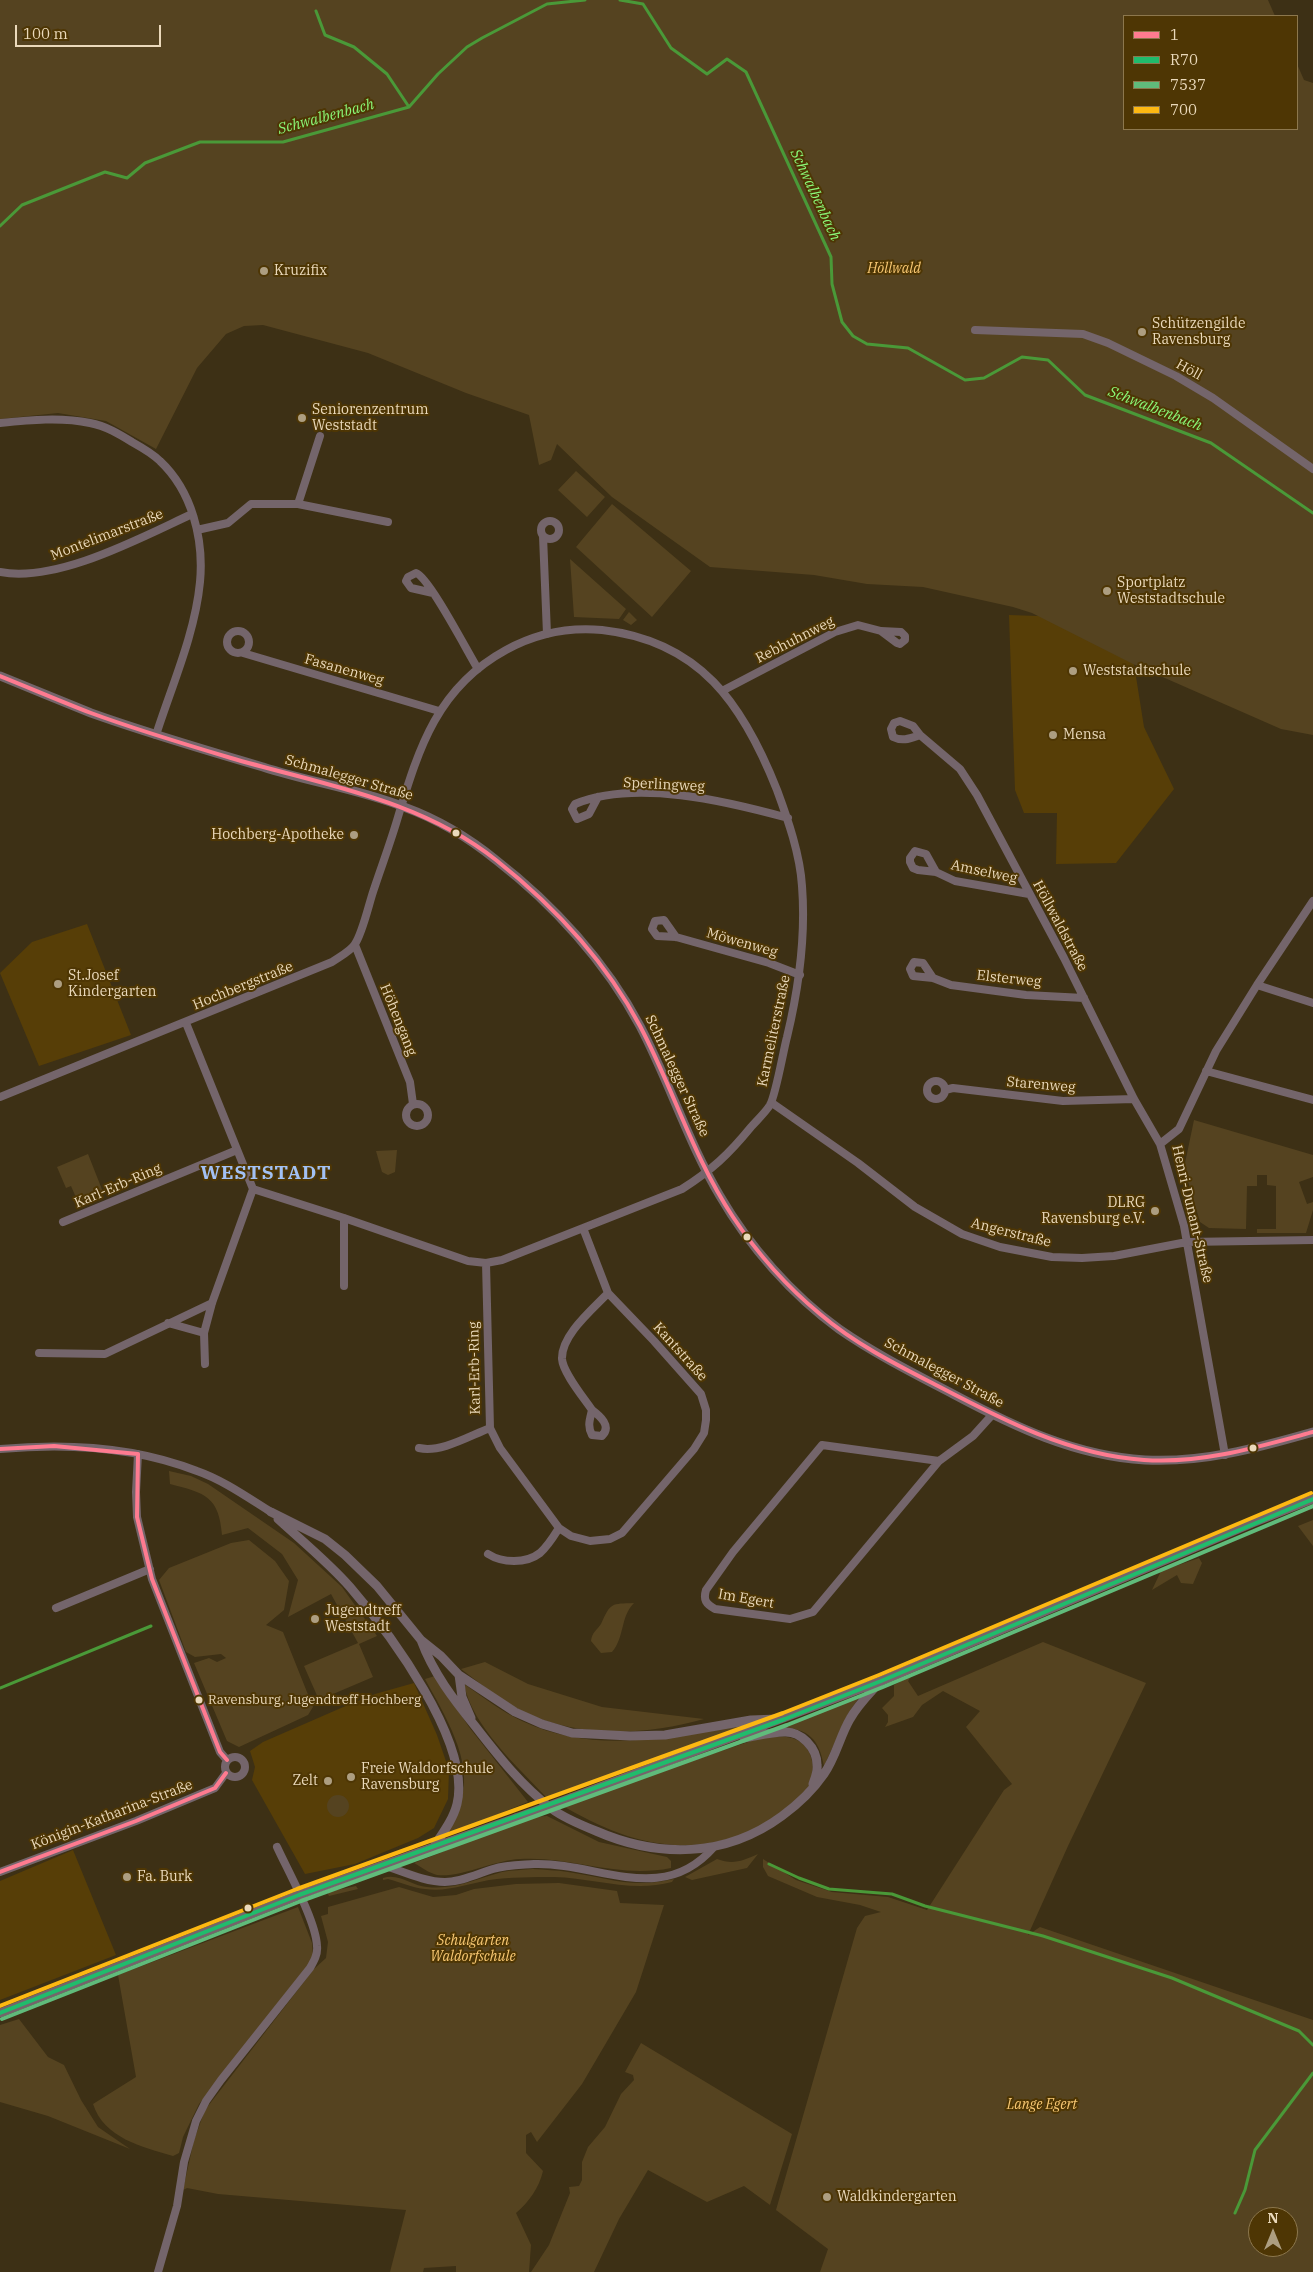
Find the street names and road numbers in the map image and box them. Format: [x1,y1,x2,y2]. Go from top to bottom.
street label: Höll [1173,356,1205,384]
street label: Montelimarstraße [48,506,166,564]
street label: Rebhuhnweg [753,613,837,667]
street label: Fasanenweg [303,651,385,689]
street label: Schmalegger Straße [283,752,415,804]
street label: Sperlingweg [623,774,705,796]
street label: Amselweg [949,857,1019,887]
street label: Höllwaldstraße [1029,878,1091,974]
street label: Möwenweg [705,925,779,961]
street label: Hochbergstraße [190,958,296,1014]
street label: Elsterweg [976,967,1042,991]
street label: Karmeliterstraße [754,974,794,1088]
street label: Höhengang [376,982,420,1058]
street label: Schmalegger Straße [641,1012,713,1140]
street label: Starenweg [1006,1074,1076,1096]
street label: Henri-Dunant-Straße [1168,1143,1216,1285]
street label: Karl-Erb-Ring [72,1160,164,1212]
street label: Angerstraße [969,1215,1053,1251]
street label: Kantstraße [649,1319,711,1385]
street label: Karl-Erb-Ring [466,1321,484,1415]
street label: Schmalegger Straße [882,1334,1006,1412]
street label: Im Egert [717,1586,775,1612]
street label: Königin-Katharina-Straße [29,1776,195,1854]

